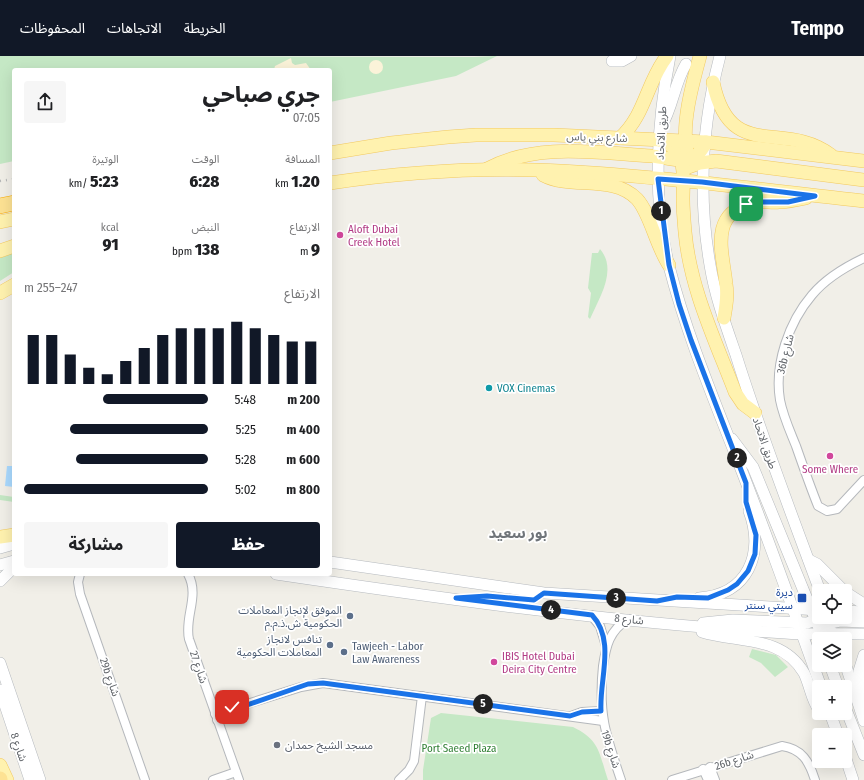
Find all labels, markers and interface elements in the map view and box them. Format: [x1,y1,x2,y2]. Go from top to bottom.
text: Tempo [791,17,844,40]
text: المحفوظات [20,20,85,37]
text: الاتجاهات [107,20,162,37]
text: الخريطة [184,20,226,37]
button: share [24,81,66,123]
text: جري صباحي [202,81,320,108]
street label: طريق الاتحاد [654,106,669,160]
text: 07:05 [293,110,320,125]
street label: شارع بني ياس [566,130,628,148]
text: الوتيرة [92,153,119,166]
text: الوقت [192,153,219,166]
text: المسافة [285,153,320,166]
text: 5:23 [90,171,119,192]
text: 6:28 [189,171,219,192]
text: 1.20 [291,171,320,192]
text: /km [69,177,90,190]
text: km [275,177,291,190]
pin [729,187,763,221]
icon: arrive [735,193,757,215]
pin: 1 [651,201,671,221]
text: 1 [659,204,663,217]
text: kcal [101,221,119,234]
text: النبض [191,221,219,234]
text: الارتفاع [290,221,320,234]
place label: Aloft Dubai Creek Hotel [348,223,400,249]
marker: Aloft Dubai Creek Hotel [335,230,345,240]
text: 91 [103,234,119,255]
text: 138 [195,239,219,260]
text: 9 [311,239,320,260]
text: bpm [172,245,195,258]
text: m [300,245,311,258]
text: 247–255 m [24,280,78,295]
text: الارتفاع [284,286,320,301]
street label: 36b شارع [774,333,798,375]
place label: VOX Cinemas [497,382,556,395]
marker: VOX Cinemas [484,383,494,393]
text: 5:48 [235,392,256,407]
text: 200 m [287,392,320,407]
street label: طريق الاتحاد [750,416,779,471]
text: 5:25 [236,422,256,437]
text: 400 m [286,422,320,437]
pin: 2 [727,448,747,468]
text: 2 [734,451,740,464]
marker: Some Where [825,451,835,461]
text: 5:28 [235,452,256,467]
text: 600 m [286,452,320,467]
place label: Some Where [802,463,858,476]
text: 5:02 [235,482,256,497]
text: 800 m [286,482,320,497]
button: مشاركة [24,522,168,568]
button: حفظ [176,522,320,568]
district label: بور سعيد [488,524,548,542]
map controls [812,584,852,768]
button: locate [812,584,852,624]
place label: ديرة سيتي سنتر [744,586,793,615]
pin: 3 [606,588,626,608]
text: 3 [613,591,619,604]
marker: ديرة سيتي سنتر [796,592,808,604]
pin: 4 [541,600,561,620]
text: 4 [548,603,554,616]
place label: الموفق لإنجاز المعاملات الحكومية ش.ذ.م.م [238,604,342,631]
marker: الموفق لإنجاز المعاملات الحكومية ش.ذ.م.م [345,611,355,621]
street label: شارع 8 [613,611,645,629]
button: layers [812,632,852,672]
place label: تنافس لانجاز المعاملات الحكومية [237,633,322,659]
marker: تنافس لانجاز المعاملات الحكومية [325,640,335,650]
place label: Tawjeeh - Labor Law Awareness [352,640,424,666]
marker: Tawjeeh - Labor Law Awareness [339,647,349,657]
street label: شارع 27 [186,649,210,686]
place label: IBIS Hotel Dubai Deira City Centre [502,650,577,676]
street label: 29b شارع [96,656,122,699]
marker: IBIS Hotel Dubai Deira City Centre [489,657,499,667]
button: + [812,680,852,720]
pin [215,690,249,724]
pin: 5 [473,694,493,714]
icon: check [221,696,243,718]
text: 5 [480,697,486,710]
street label: 19b شارع [597,728,623,771]
button: − [812,728,852,768]
street label: شارع 8 [7,731,30,764]
place label: مسجد الشيخ حمدان [285,739,373,753]
marker: مسجد الشيخ حمدان [272,740,282,750]
park label: Port Saeed Plaza [422,742,496,755]
street label: 26b شارع [713,748,756,774]

